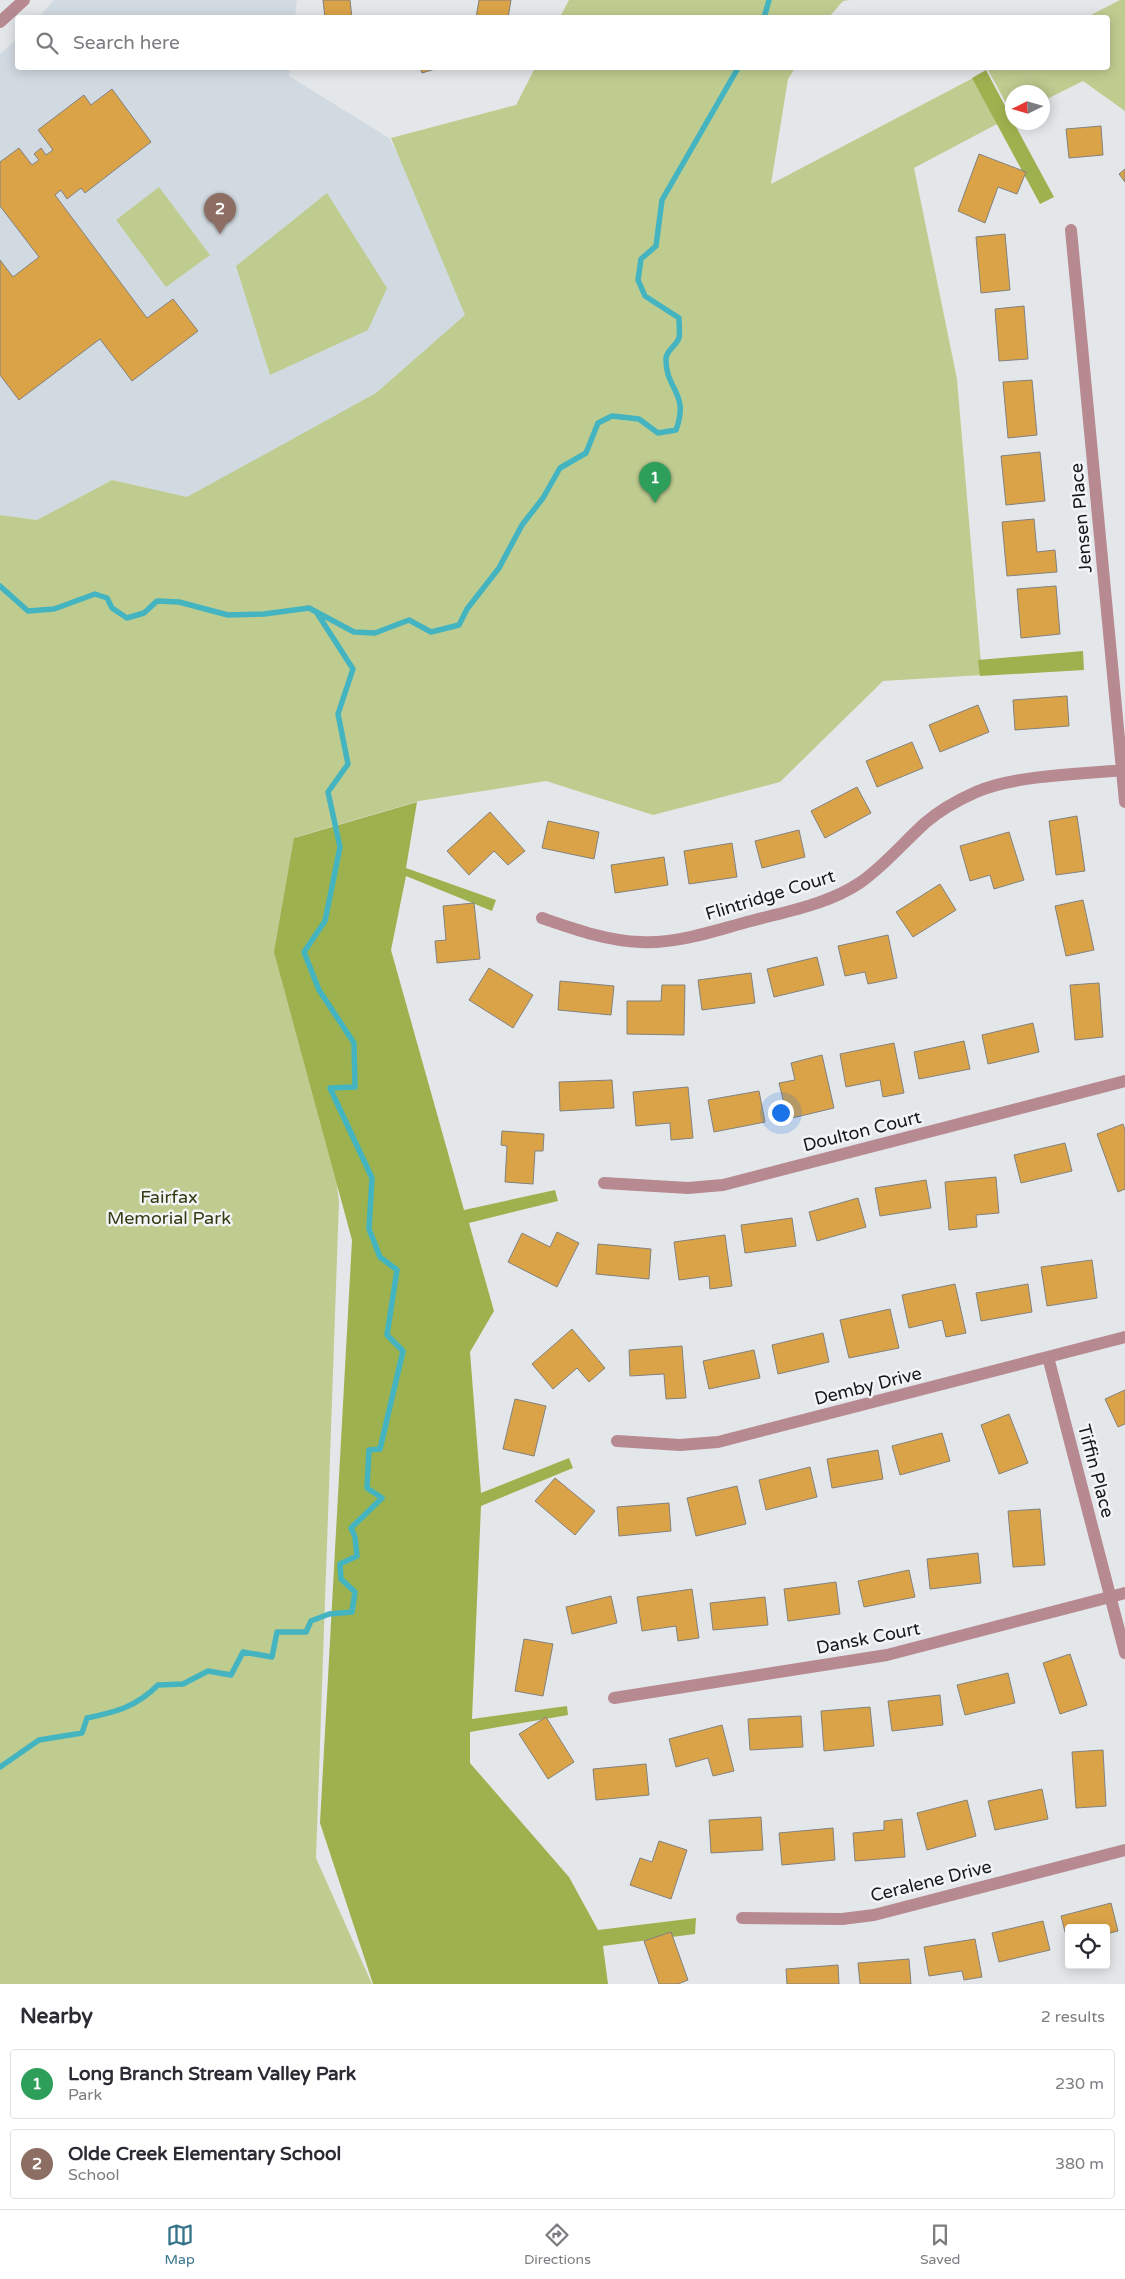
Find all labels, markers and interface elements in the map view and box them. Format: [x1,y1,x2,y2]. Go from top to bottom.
search box [15,15,1110,70]
icon: search [33,29,61,57]
text: Search here [73,32,180,54]
north arrow [1005,85,1050,130]
pin: 2 [204,193,236,234]
pin: 1 [639,462,671,503]
street label: Jensen Place [1065,462,1097,574]
street label: Flintridge Court [703,865,838,925]
your location [768,1100,794,1126]
street label: Doulton Court [801,1106,923,1156]
park label: Fairfax Memorial Park [107,1186,231,1229]
street label: Demby Drive [812,1362,924,1410]
street label: Tiffin Place [1073,1422,1119,1520]
street label: Dansk Court [814,1617,922,1659]
street label: Ceralene Drive [868,1855,994,1907]
map controls [1065,1924,1110,1969]
button: locate [1065,1924,1110,1969]
text: Nearby [20,2004,93,2029]
text: 2 results [1041,2007,1105,2027]
text: Long Branch Stream Valley Park [68,2063,356,2085]
text: 1 [32,2074,42,2094]
text: 230 m [1055,2074,1104,2094]
text: Park [68,2085,102,2105]
text: Olde Creek Elementary School [68,2143,341,2165]
text: 2 [32,2154,42,2174]
text: 380 m [1055,2154,1104,2174]
text: School [68,2165,120,2185]
tab: Map [165,2221,195,2268]
tab: Directions [524,2221,591,2268]
tab: Saved [920,2221,960,2268]

